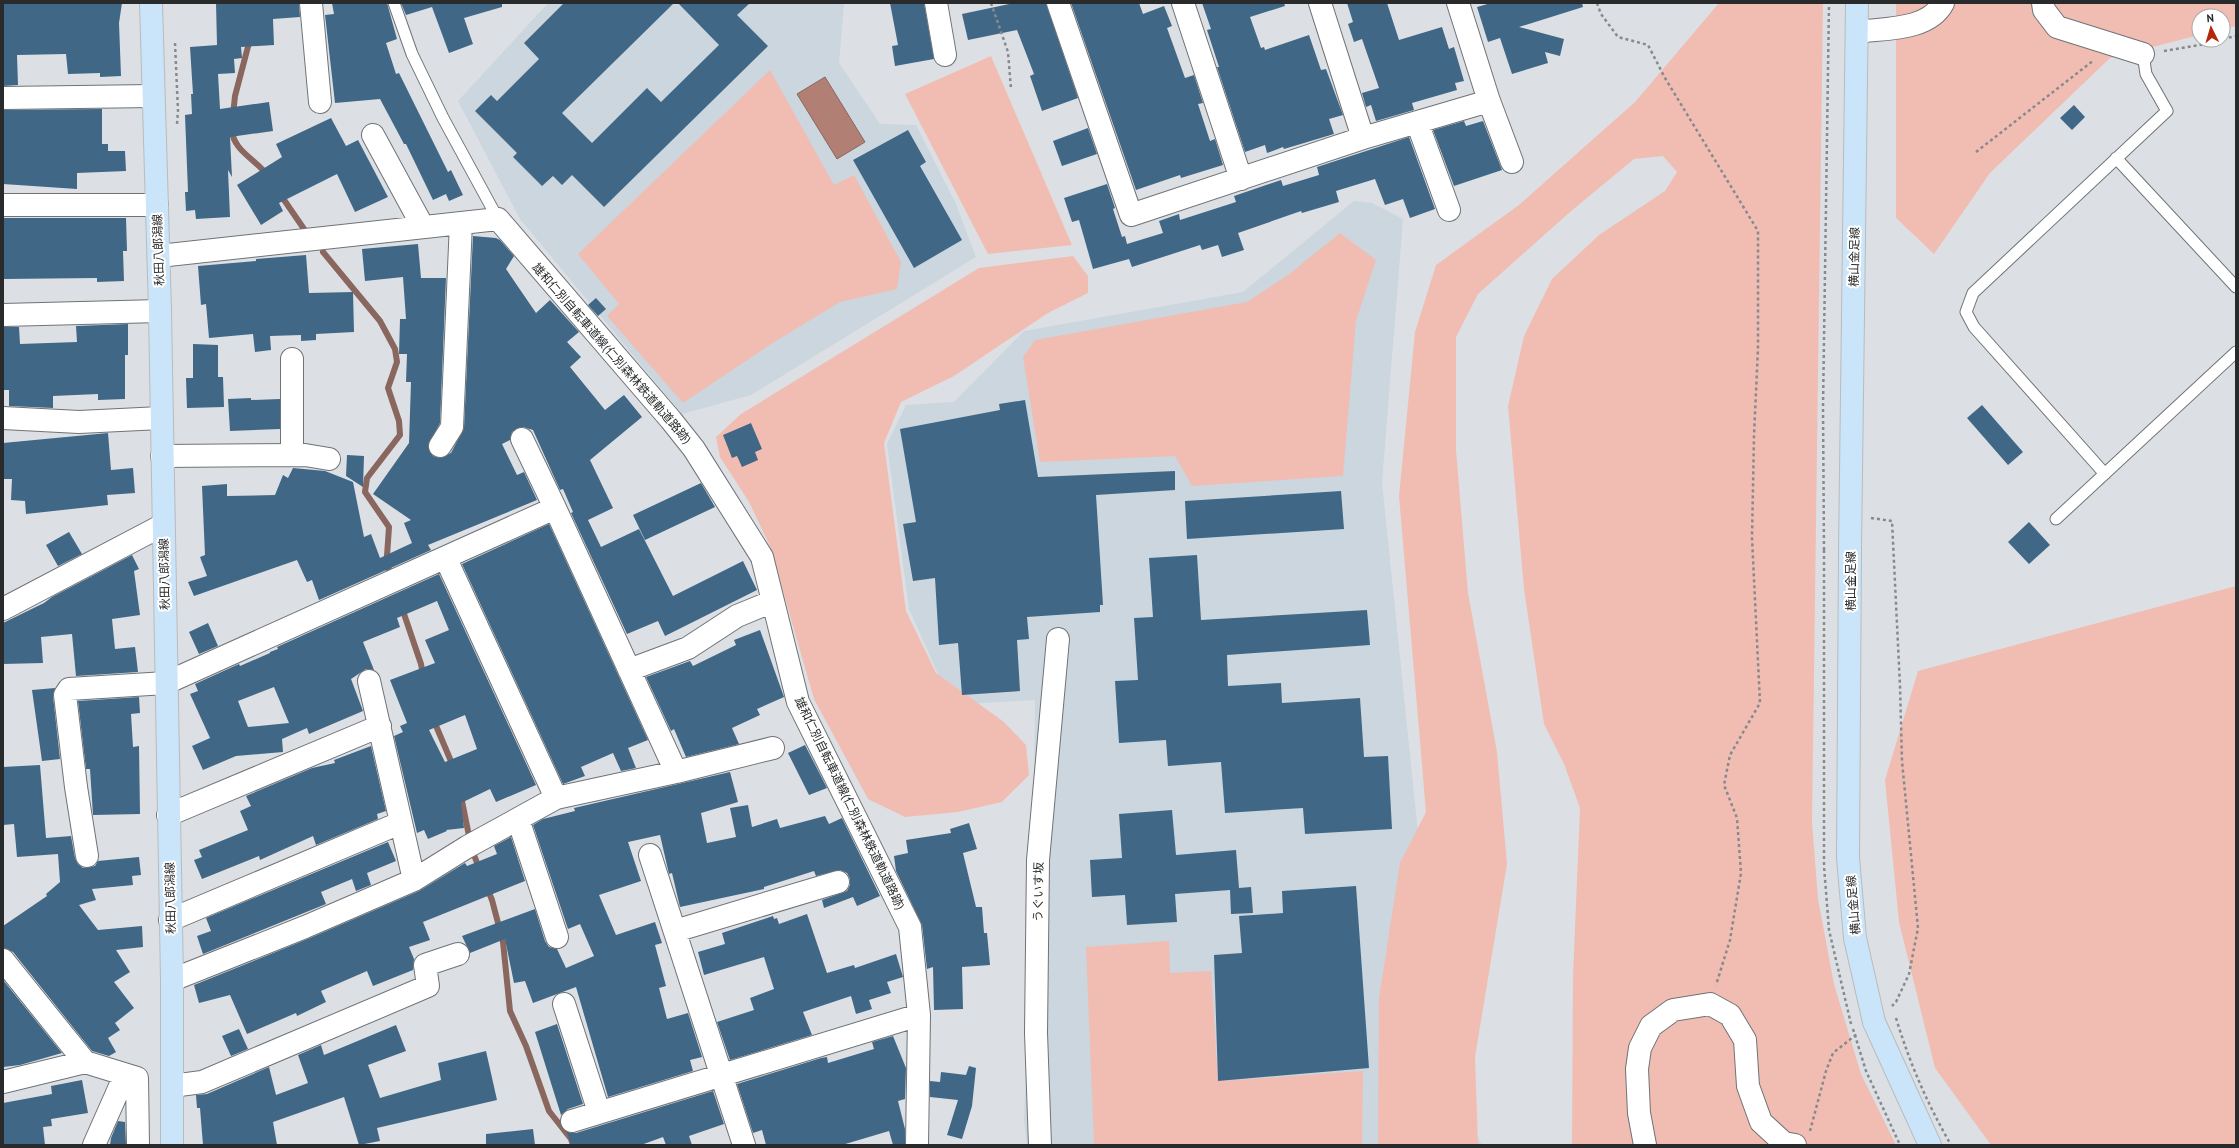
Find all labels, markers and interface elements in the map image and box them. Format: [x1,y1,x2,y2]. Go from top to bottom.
north arrow [2191,8,2231,48]
text: N [2206,11,2214,25]
street label: 秋田八郎潟線 [149,214,167,286]
street label: 横山金足線 [1846,227,1862,287]
street label: 雄和仁別自転車道線(仁別森林鉄道軌道路跡) [529,260,695,446]
street label: 秋田八郎潟線 [156,538,172,610]
street label: 横山金足線 [1843,551,1858,611]
street label: 雄和仁別自転車道線(仁別森林鉄道軌道路跡) [792,694,908,912]
street label: 秋田八郎潟線 [162,862,178,934]
street label: うぐいす坂 [1030,862,1046,922]
street label: 横山金足線 [1843,874,1863,936]

